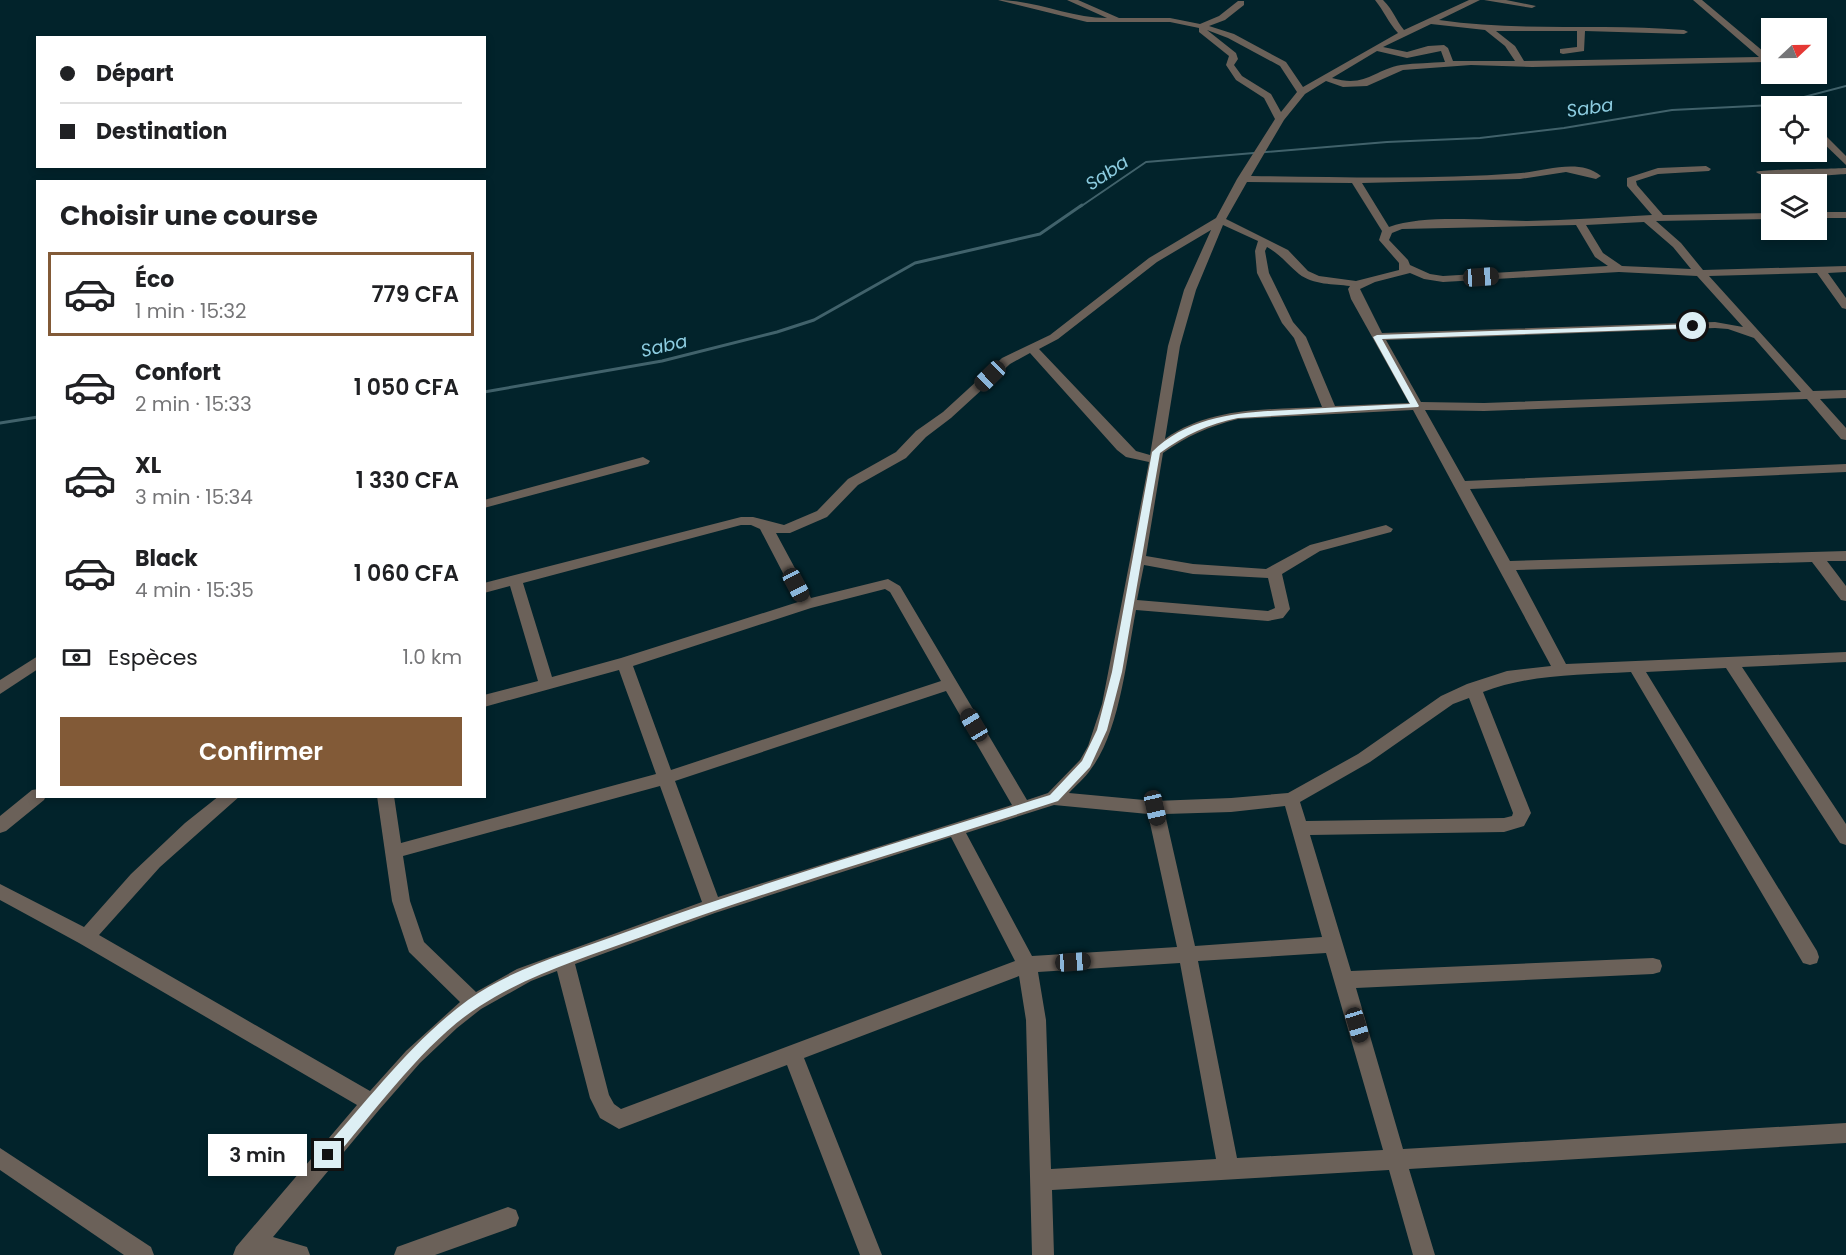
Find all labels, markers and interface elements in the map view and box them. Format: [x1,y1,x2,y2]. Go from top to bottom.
north arrow [1761,18,1827,84]
map controls [1761,18,1827,240]
text: Départ [96,58,174,89]
water label: Saba [1565,92,1615,123]
button: locate [1761,96,1827,162]
text: Destination [96,116,227,147]
water label: Saba [1080,149,1133,196]
button: layers [1761,174,1827,240]
text: Choisir une course [60,197,318,234]
text: Éco [135,264,174,295]
icon: car [63,267,117,321]
car [1462,267,1500,287]
text: 779 CFA [372,279,459,310]
text: 1 min · 15:32 [135,297,246,325]
route start [1679,312,1706,339]
water label: Saba [638,328,690,363]
text: Confort [135,357,221,388]
car [971,357,1009,395]
icon: car [63,360,117,414]
text: 1 050 CFA [354,372,459,403]
text: 2 min · 15:33 [135,390,252,418]
text: XL [135,450,161,481]
icon: car [63,453,117,507]
text: 1 330 CFA [356,465,459,496]
text: 3 min · 15:34 [135,483,253,511]
text: Black [135,543,198,574]
icon: car [63,546,117,600]
text: 1 060 CFA [354,558,459,589]
car [780,565,812,605]
text: 4 min · 15:35 [135,576,254,604]
icon: cash [60,641,93,674]
text: Espèces [108,642,198,673]
text: 1.0 km [403,643,462,671]
car [957,705,991,745]
button: Confirmer [60,717,462,786]
car [1142,788,1168,828]
car [1054,952,1092,972]
car [1343,1005,1371,1045]
callout: 3 min [208,1134,307,1176]
text: 3 min [229,1141,286,1169]
route end [314,1141,341,1168]

